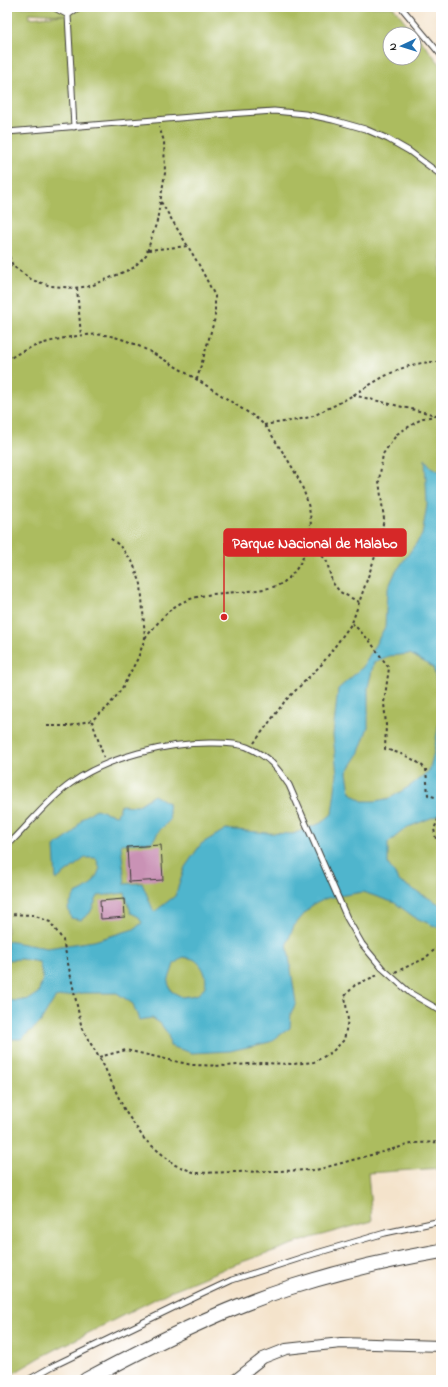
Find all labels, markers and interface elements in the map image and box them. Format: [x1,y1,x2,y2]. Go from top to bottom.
north arrow [382,26,422,66]
text: N [385,42,401,51]
callout: Parque Nacional de Malabo [224,529,406,556]
text: Parque Nacional de Malabo [232,533,398,555]

